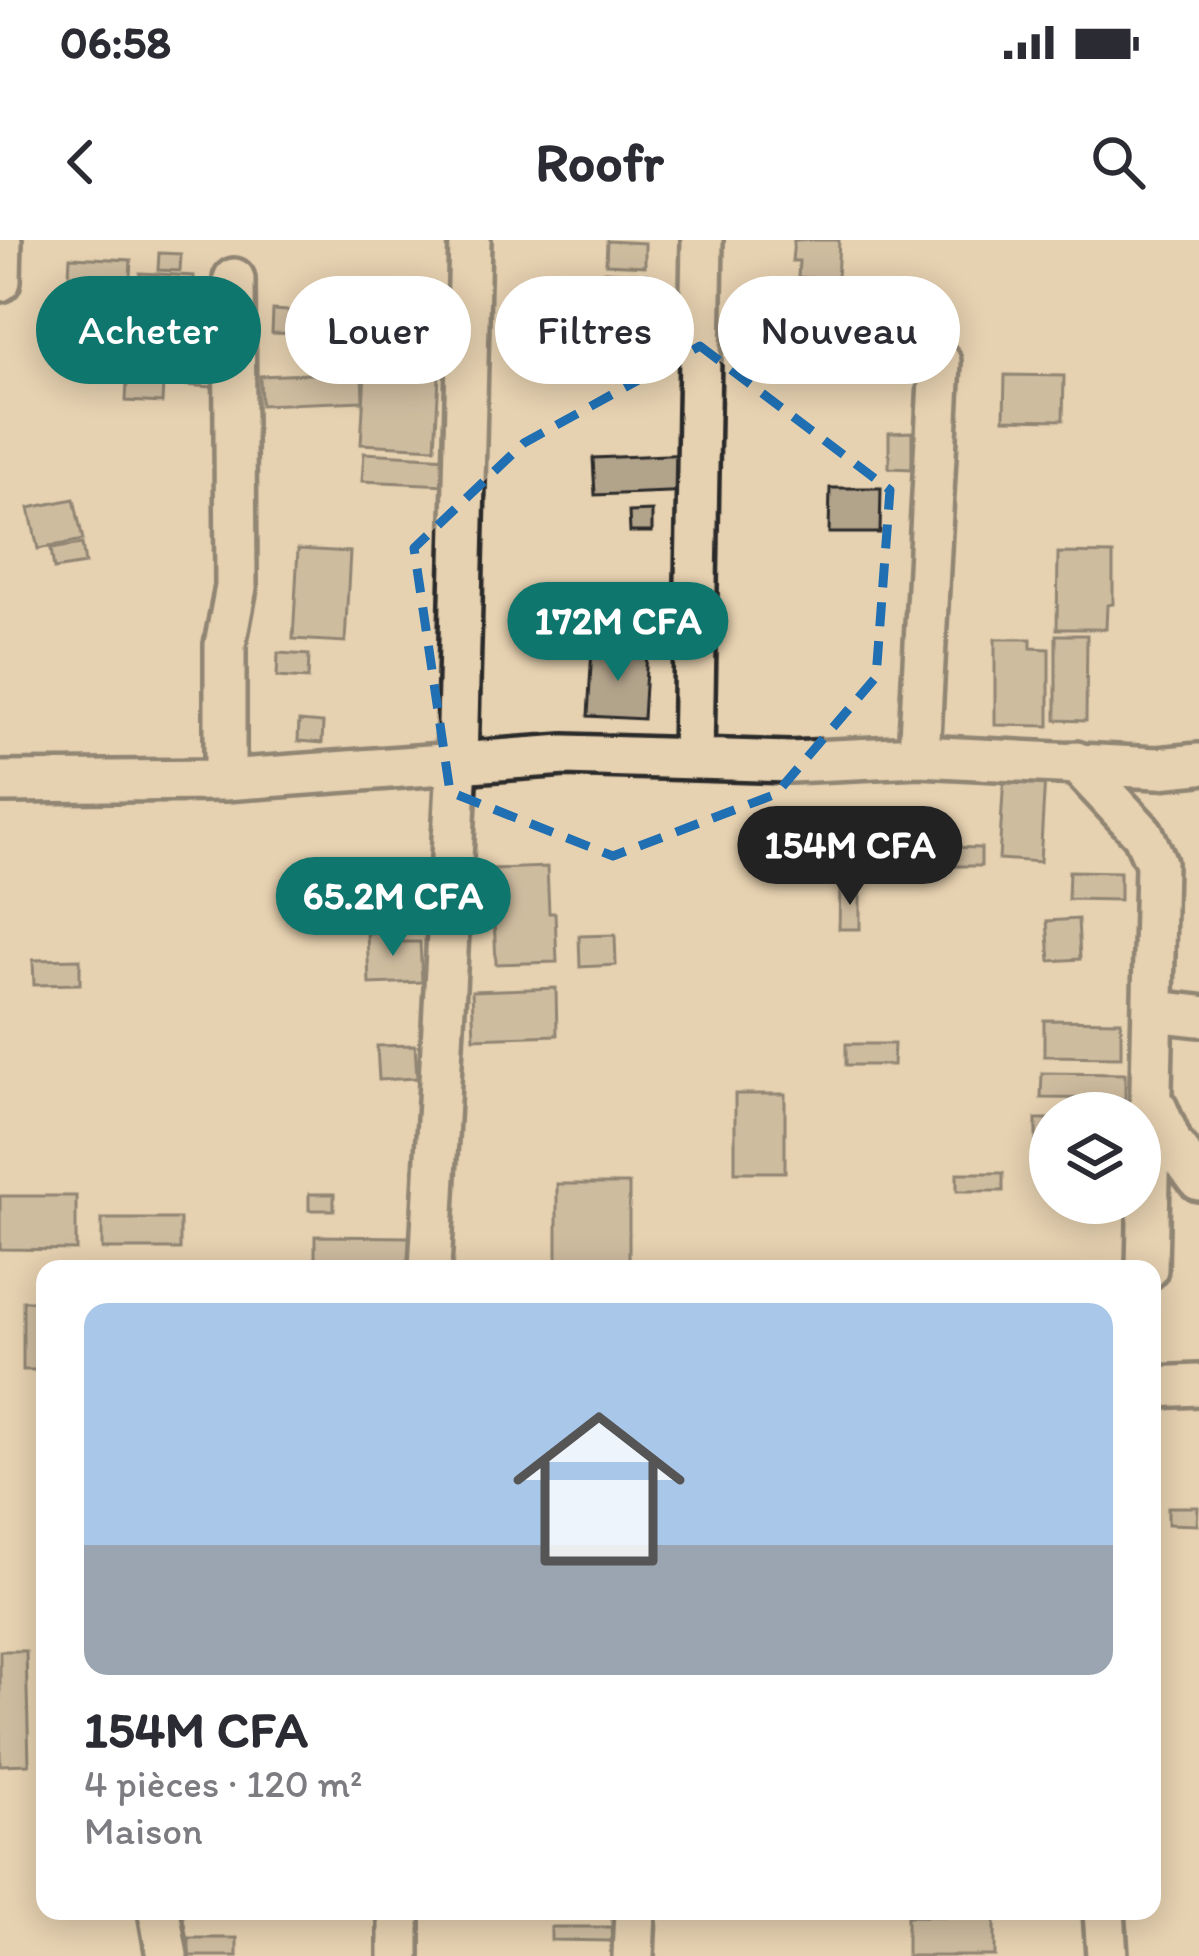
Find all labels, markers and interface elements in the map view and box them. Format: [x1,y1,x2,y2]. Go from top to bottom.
text: 06:58 [60,15,171,69]
icon: back [48,129,114,195]
icon: search [1085,129,1151,195]
text: Roofr [535,130,664,195]
chip: Acheter [36,276,261,384]
chip: Louer [285,276,471,384]
chip: Filtres [495,276,694,384]
chip: Nouveau [718,276,960,384]
pin: 172M CFA [494,582,742,684]
text: 172M CFA [534,597,702,644]
pin: 154M CFA [726,806,974,908]
text: 154M CFA [764,821,936,868]
pin: 65.2M CFA [256,857,530,959]
text: 65.2M CFA [303,872,483,919]
map controls [1029,1092,1161,1224]
button: layers [1029,1092,1161,1224]
icon: home [491,1381,707,1597]
text: 154M CFA [84,1699,308,1760]
text: 4 pièces · 120 m² [84,1760,363,1807]
text: Maison [84,1807,203,1854]

